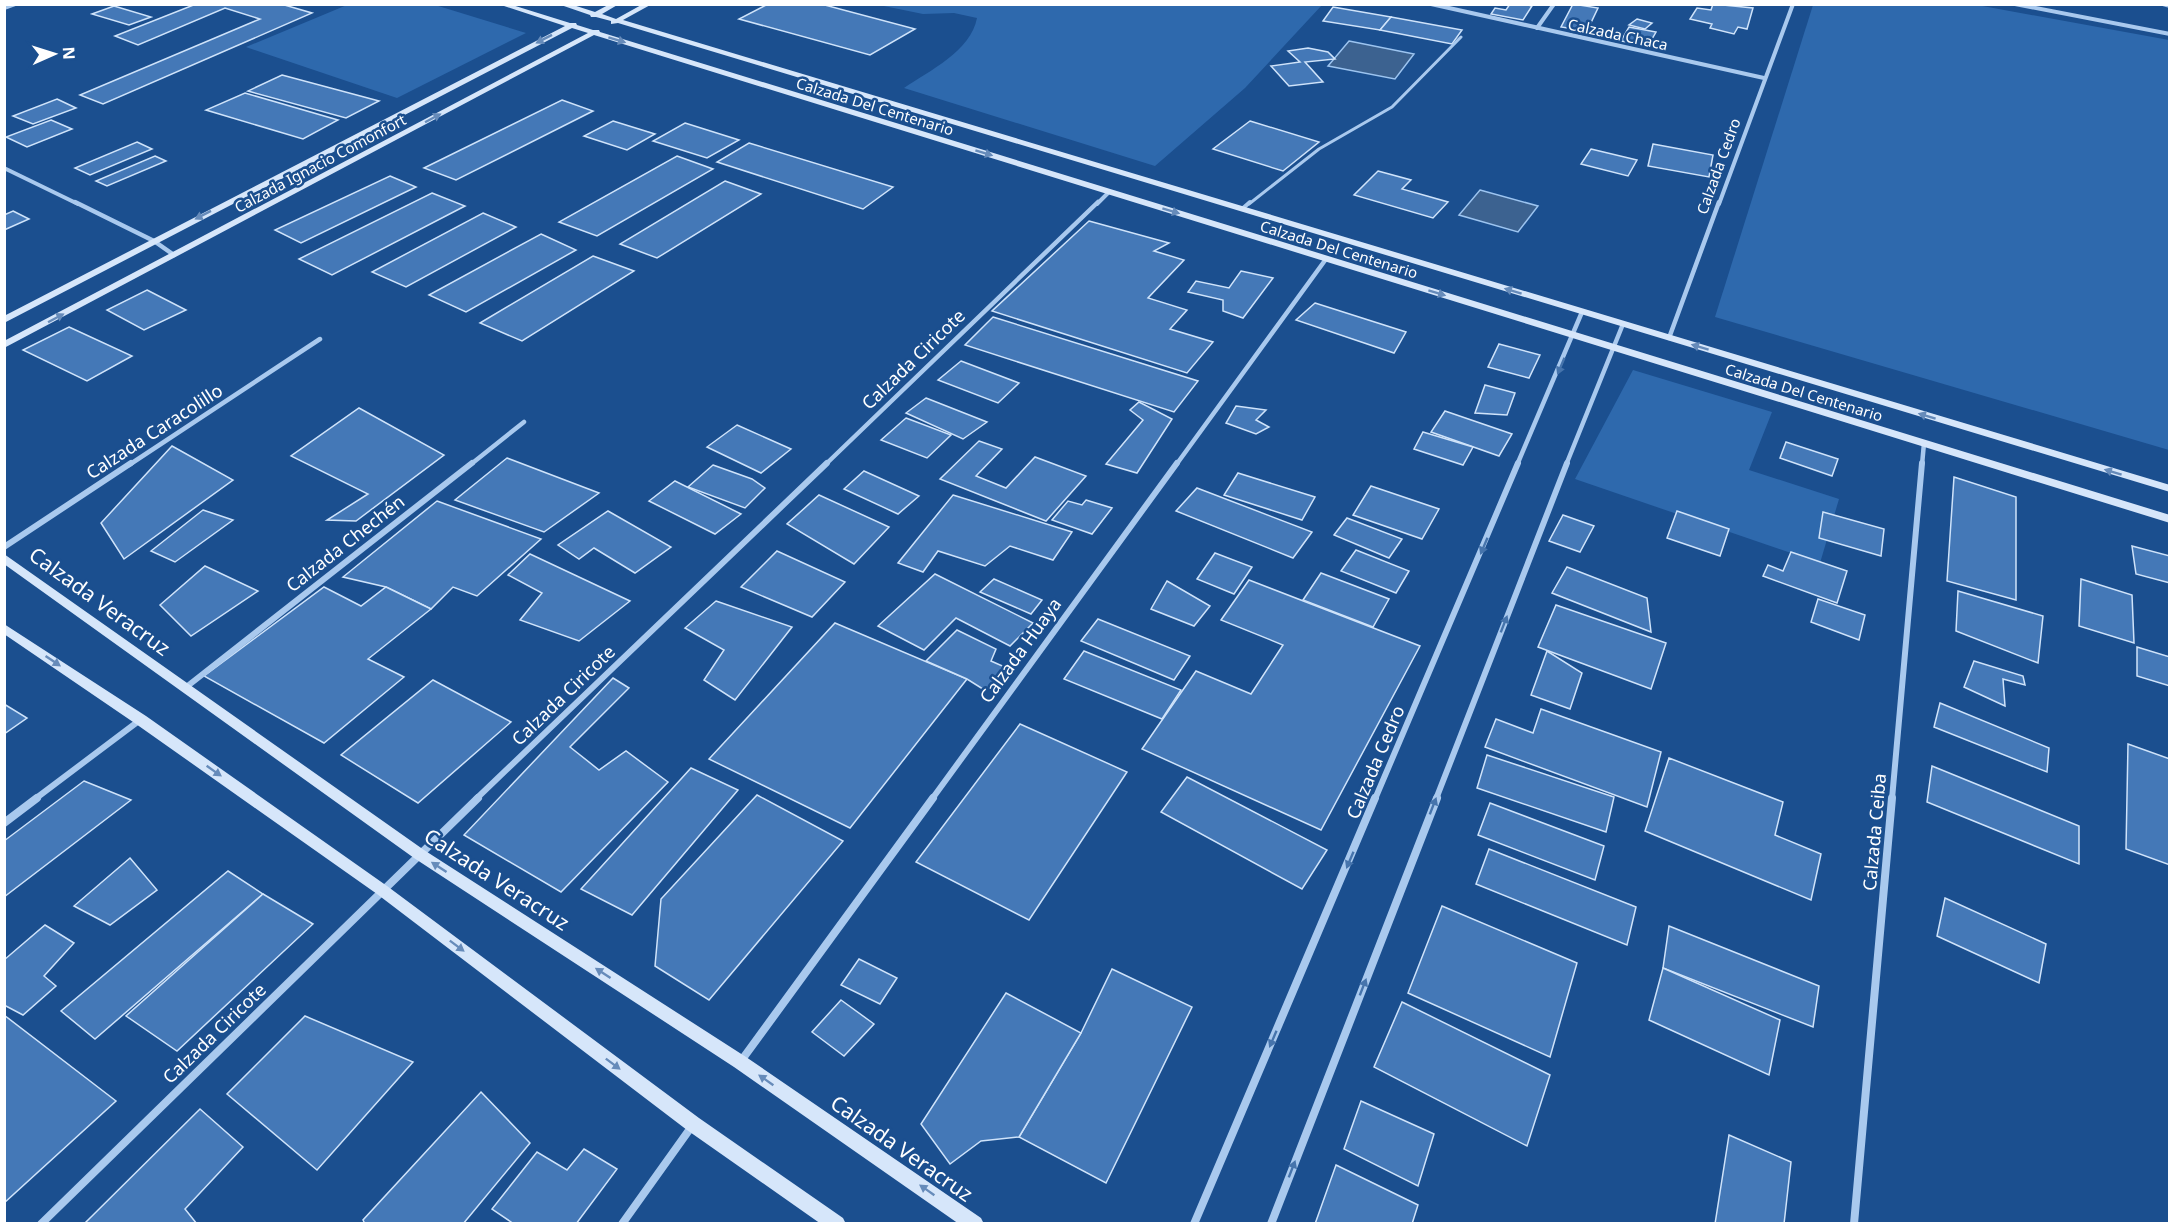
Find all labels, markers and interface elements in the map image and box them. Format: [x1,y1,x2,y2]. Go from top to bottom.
street label: Calzada Chaca [1566,14,1670,54]
north arrow [24,24,84,84]
one-way arrow [536,34,553,44]
one-way arrow [608,36,626,45]
text: N [58,46,80,60]
street label: Calzada Del Centenario [794,72,956,140]
street label: Calzada Ignacio Comonfort [231,109,410,217]
one-way arrow [424,114,441,123]
street label: Calzada Cedro [1691,115,1745,217]
one-way arrow [975,149,993,159]
one-way arrow [1162,207,1180,216]
one-way arrow [194,210,211,220]
street label: Calzada Del Centenario [1258,215,1420,283]
one-way arrow [1504,286,1522,295]
one-way arrow [1428,289,1446,298]
street label: Calzada Ciricote [856,304,970,414]
one-way arrow [48,313,65,323]
one-way arrow [1691,342,1709,351]
one-way arrow [1556,358,1565,375]
street label: Calzada Del Centenario [1723,358,1885,426]
street label: Calzada Caracolillo [81,378,227,484]
one-way arrow [1918,411,1936,420]
one-way arrow [2104,467,2122,476]
street label: Calzada Chechén [281,489,409,597]
one-way arrow [1479,537,1489,555]
street label: Calzada Veracruz [24,540,176,662]
street label: Calzada Huaya [974,593,1066,707]
one-way arrow [1500,615,1509,633]
street label: Calzada Ciricote [506,640,620,750]
one-way arrow [45,655,61,666]
street label: Calzada Cedro [1340,702,1410,822]
one-way arrow [205,765,221,777]
street label: Calzada Ceiba [1857,772,1891,892]
one-way arrow [1429,796,1439,814]
street label: Calzada Veracruz [419,822,575,937]
one-way arrow [1345,852,1355,870]
one-way arrow [431,862,447,873]
one-way arrow [450,940,465,952]
one-way arrow [595,968,611,979]
street label: Calzada Ciricote [157,978,271,1088]
one-way arrow [1358,978,1368,996]
one-way arrow [1268,1031,1278,1049]
one-way arrow [605,1057,621,1070]
one-way arrow [758,1074,775,1085]
street label: Calzada Veracruz [825,1088,979,1208]
one-way arrow [1288,1160,1297,1178]
one-way arrow [919,1184,935,1196]

